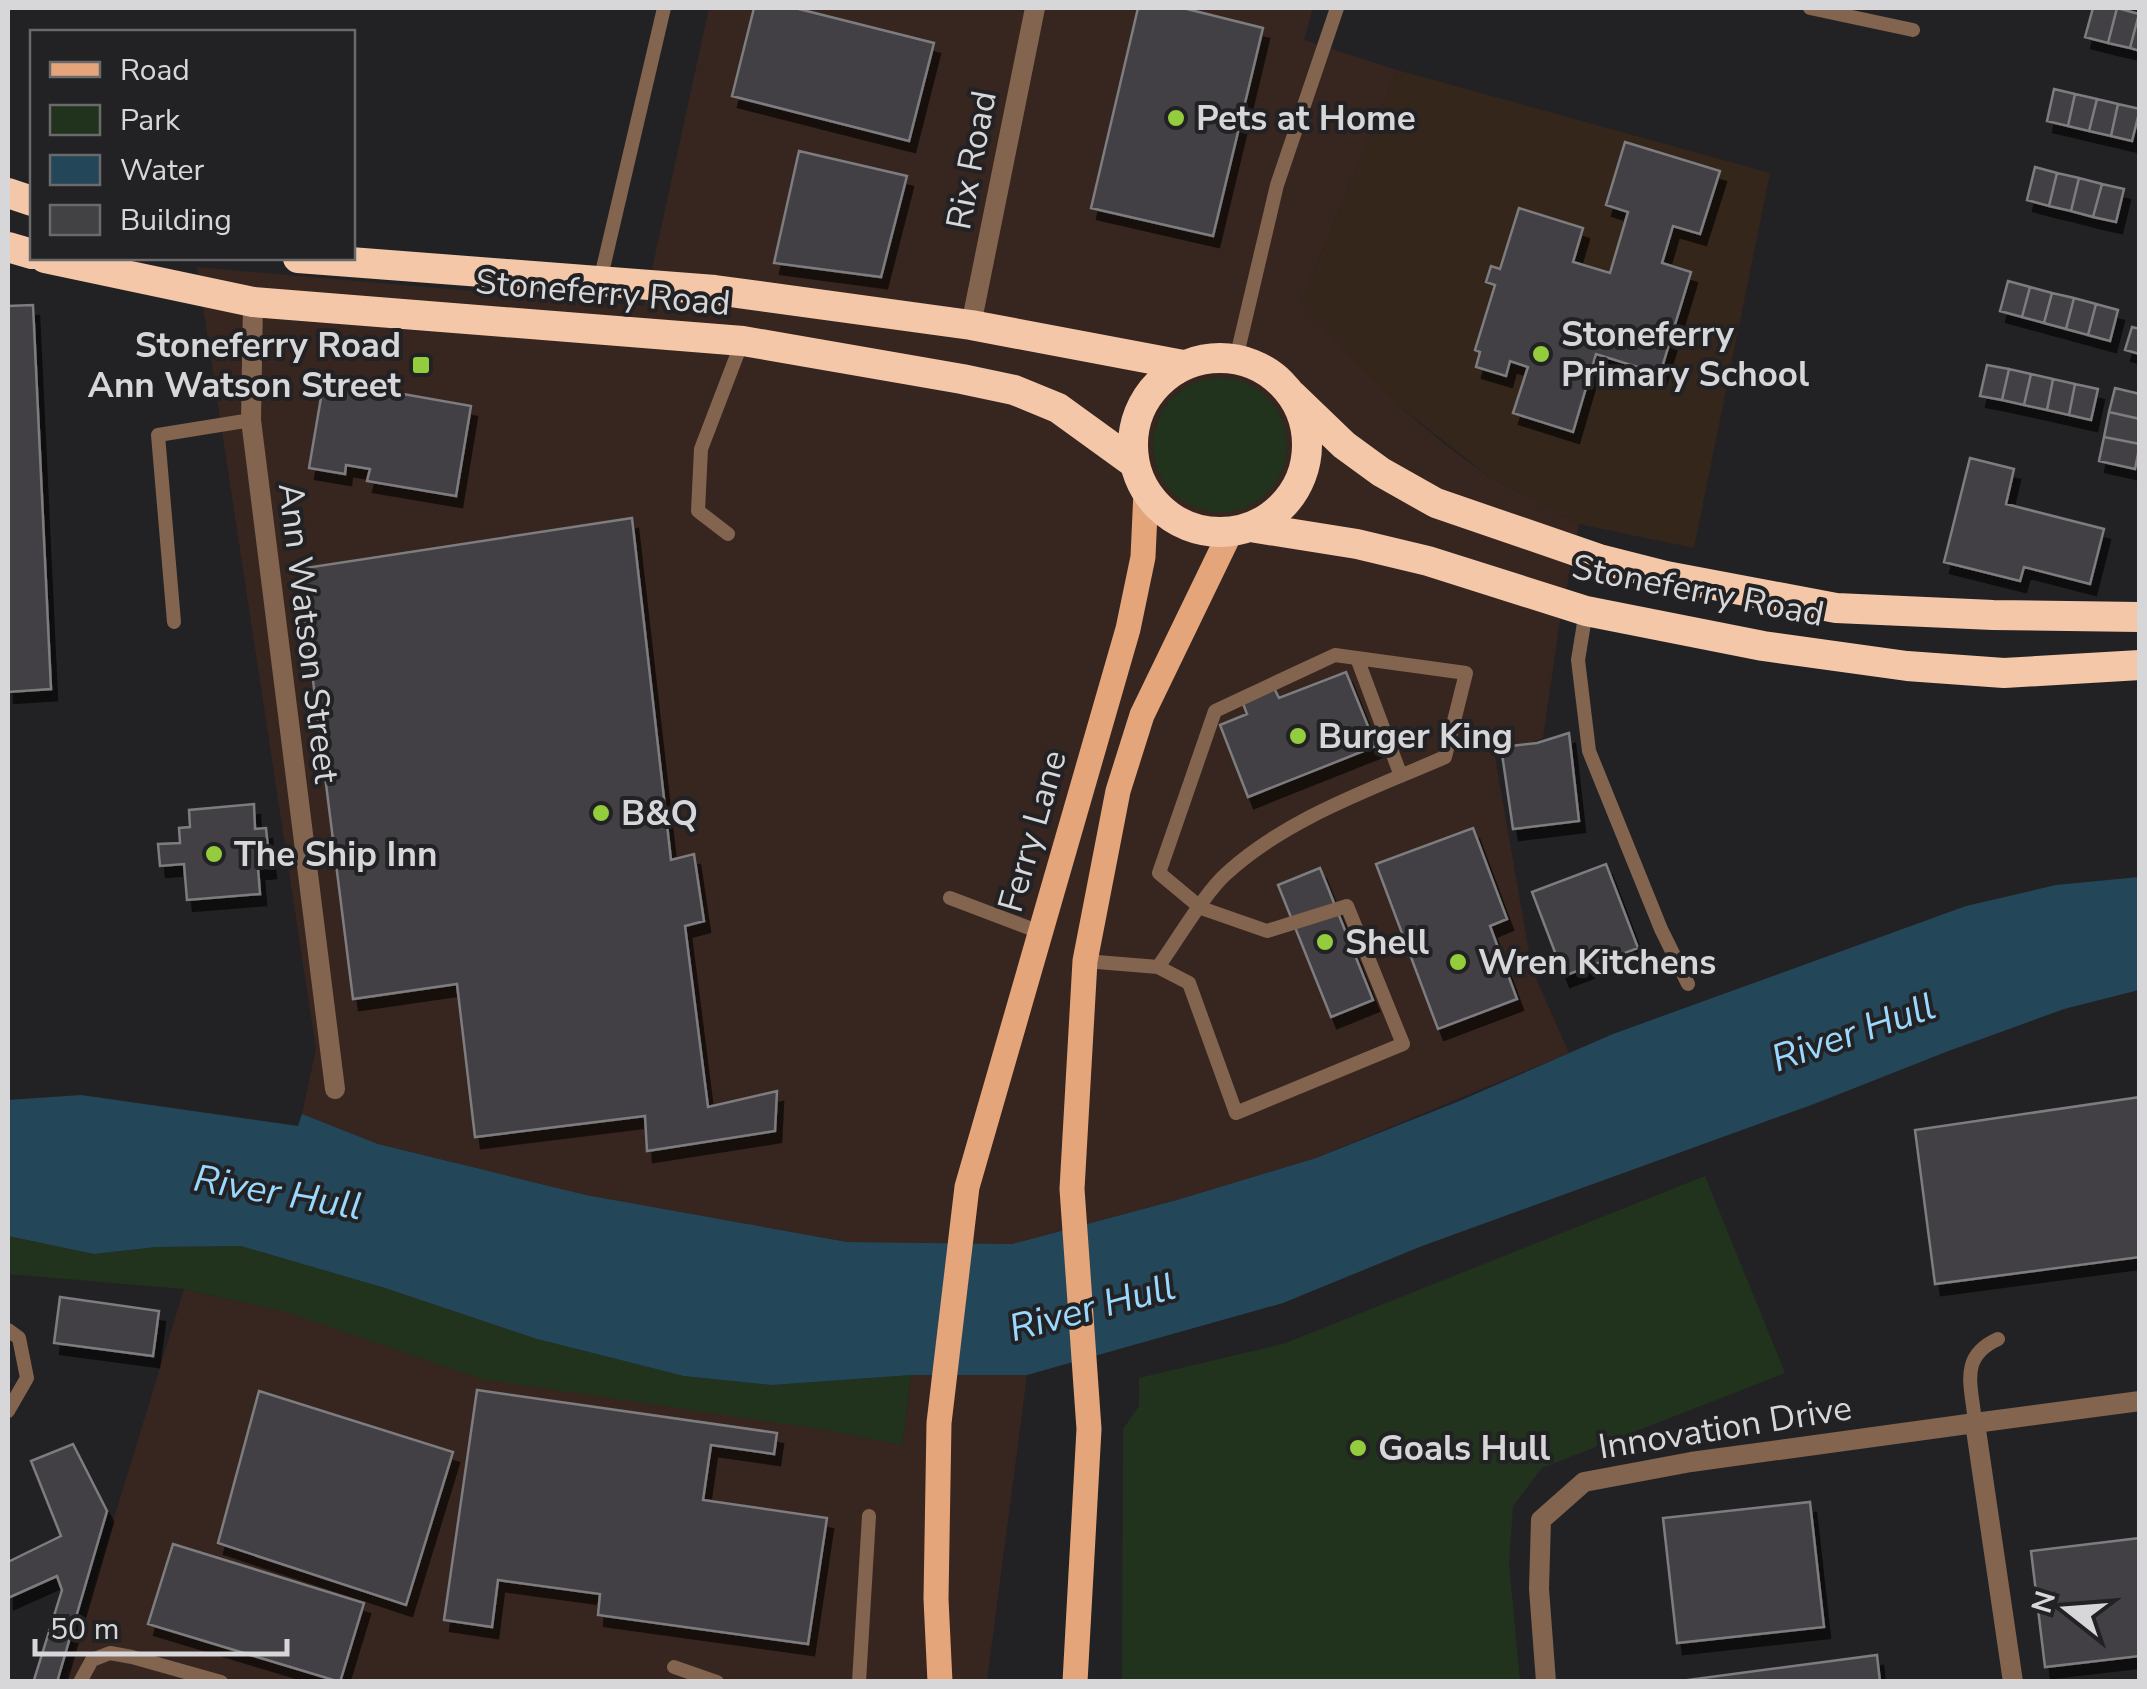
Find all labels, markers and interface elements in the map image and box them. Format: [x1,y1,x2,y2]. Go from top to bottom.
legend [30,30,355,260]
text: Road [120,50,190,91]
street label: Rix Road [935,87,1008,233]
place label: Pets at Home [1196,95,1416,142]
text: Park [120,100,181,141]
marker: Pets at Home [1165,107,1187,129]
text: Water [120,150,205,191]
text: Building [120,200,232,241]
street label: Stoneferry Road [473,258,732,327]
place label: Stoneferry Primary School [1561,311,1809,398]
place label: Stoneferry Road Ann Watson Street [88,322,402,409]
marker: Stoneferry Primary School [1530,343,1552,365]
marker: Stoneferry Road Ann Watson Street [410,354,432,376]
street label: Ann Watson Street [267,480,350,787]
street label: Stoneferry Road [1568,543,1828,638]
place label: Burger King [1318,713,1513,760]
marker: Burger King [1287,725,1309,747]
street label: Ferry Lane [987,745,1078,918]
place label: B&Q [621,790,698,837]
marker: B&Q [590,802,612,824]
place label: The Ship Inn [234,831,437,878]
marker: The Ship Inn [203,843,225,865]
place label: Shell [1345,919,1429,966]
marker: Shell [1314,931,1336,953]
place label: Wren Kitchens [1478,939,1716,986]
marker: Wren Kitchens [1447,951,1469,973]
water label: River Hull [1765,981,1942,1084]
water label: River Hull [190,1153,366,1232]
water label: River Hull [1003,1261,1181,1354]
street label: Innovation Drive [1595,1384,1855,1471]
place label: Goals Hull [1378,1425,1550,1472]
marker: Goals Hull [1347,1437,1369,1459]
north arrow [2017,1559,2117,1659]
text: N [2023,1586,2065,1618]
scale bar [35,1594,288,1656]
text: 50 m [50,1609,119,1650]

